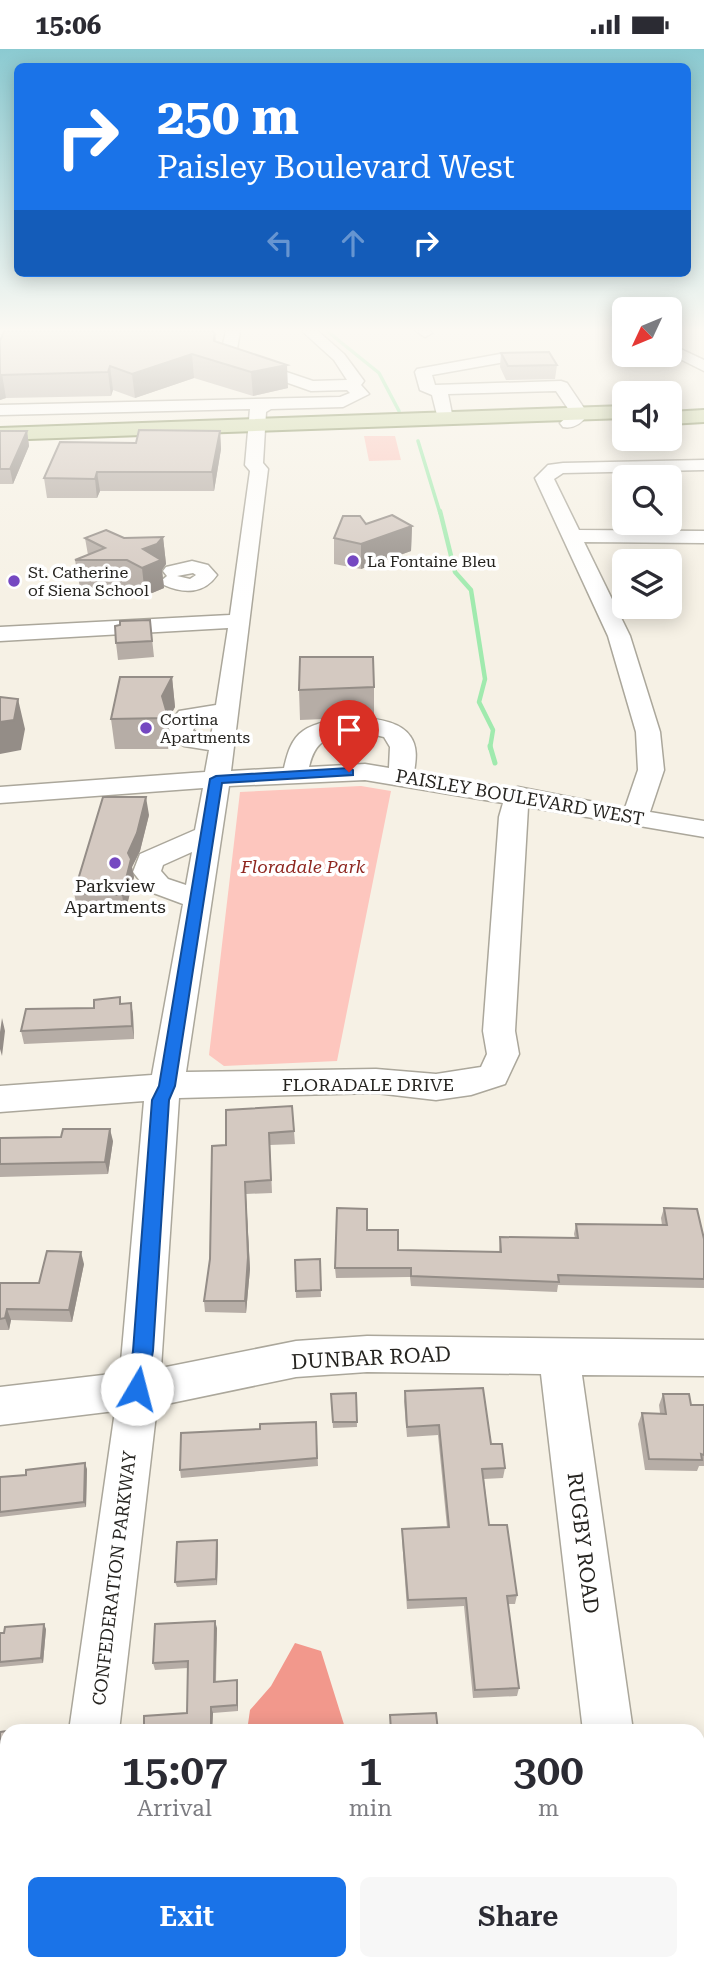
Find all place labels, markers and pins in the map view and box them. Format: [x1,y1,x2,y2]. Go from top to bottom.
place label: La Fontaine Bleu [367,552,496,571]
marker: La Fontaine Bleu [345,553,361,569]
place label: St. Catherine of Siena School [28,563,149,600]
marker: St. Catherine of Siena School [6,573,22,589]
pin [319,700,379,772]
place label: Cortina Apartments [160,710,251,747]
marker: Cortina Apartments [138,720,154,736]
marker: Parkview Apartments [107,855,123,871]
place label: Parkview Apartments [64,875,166,917]

